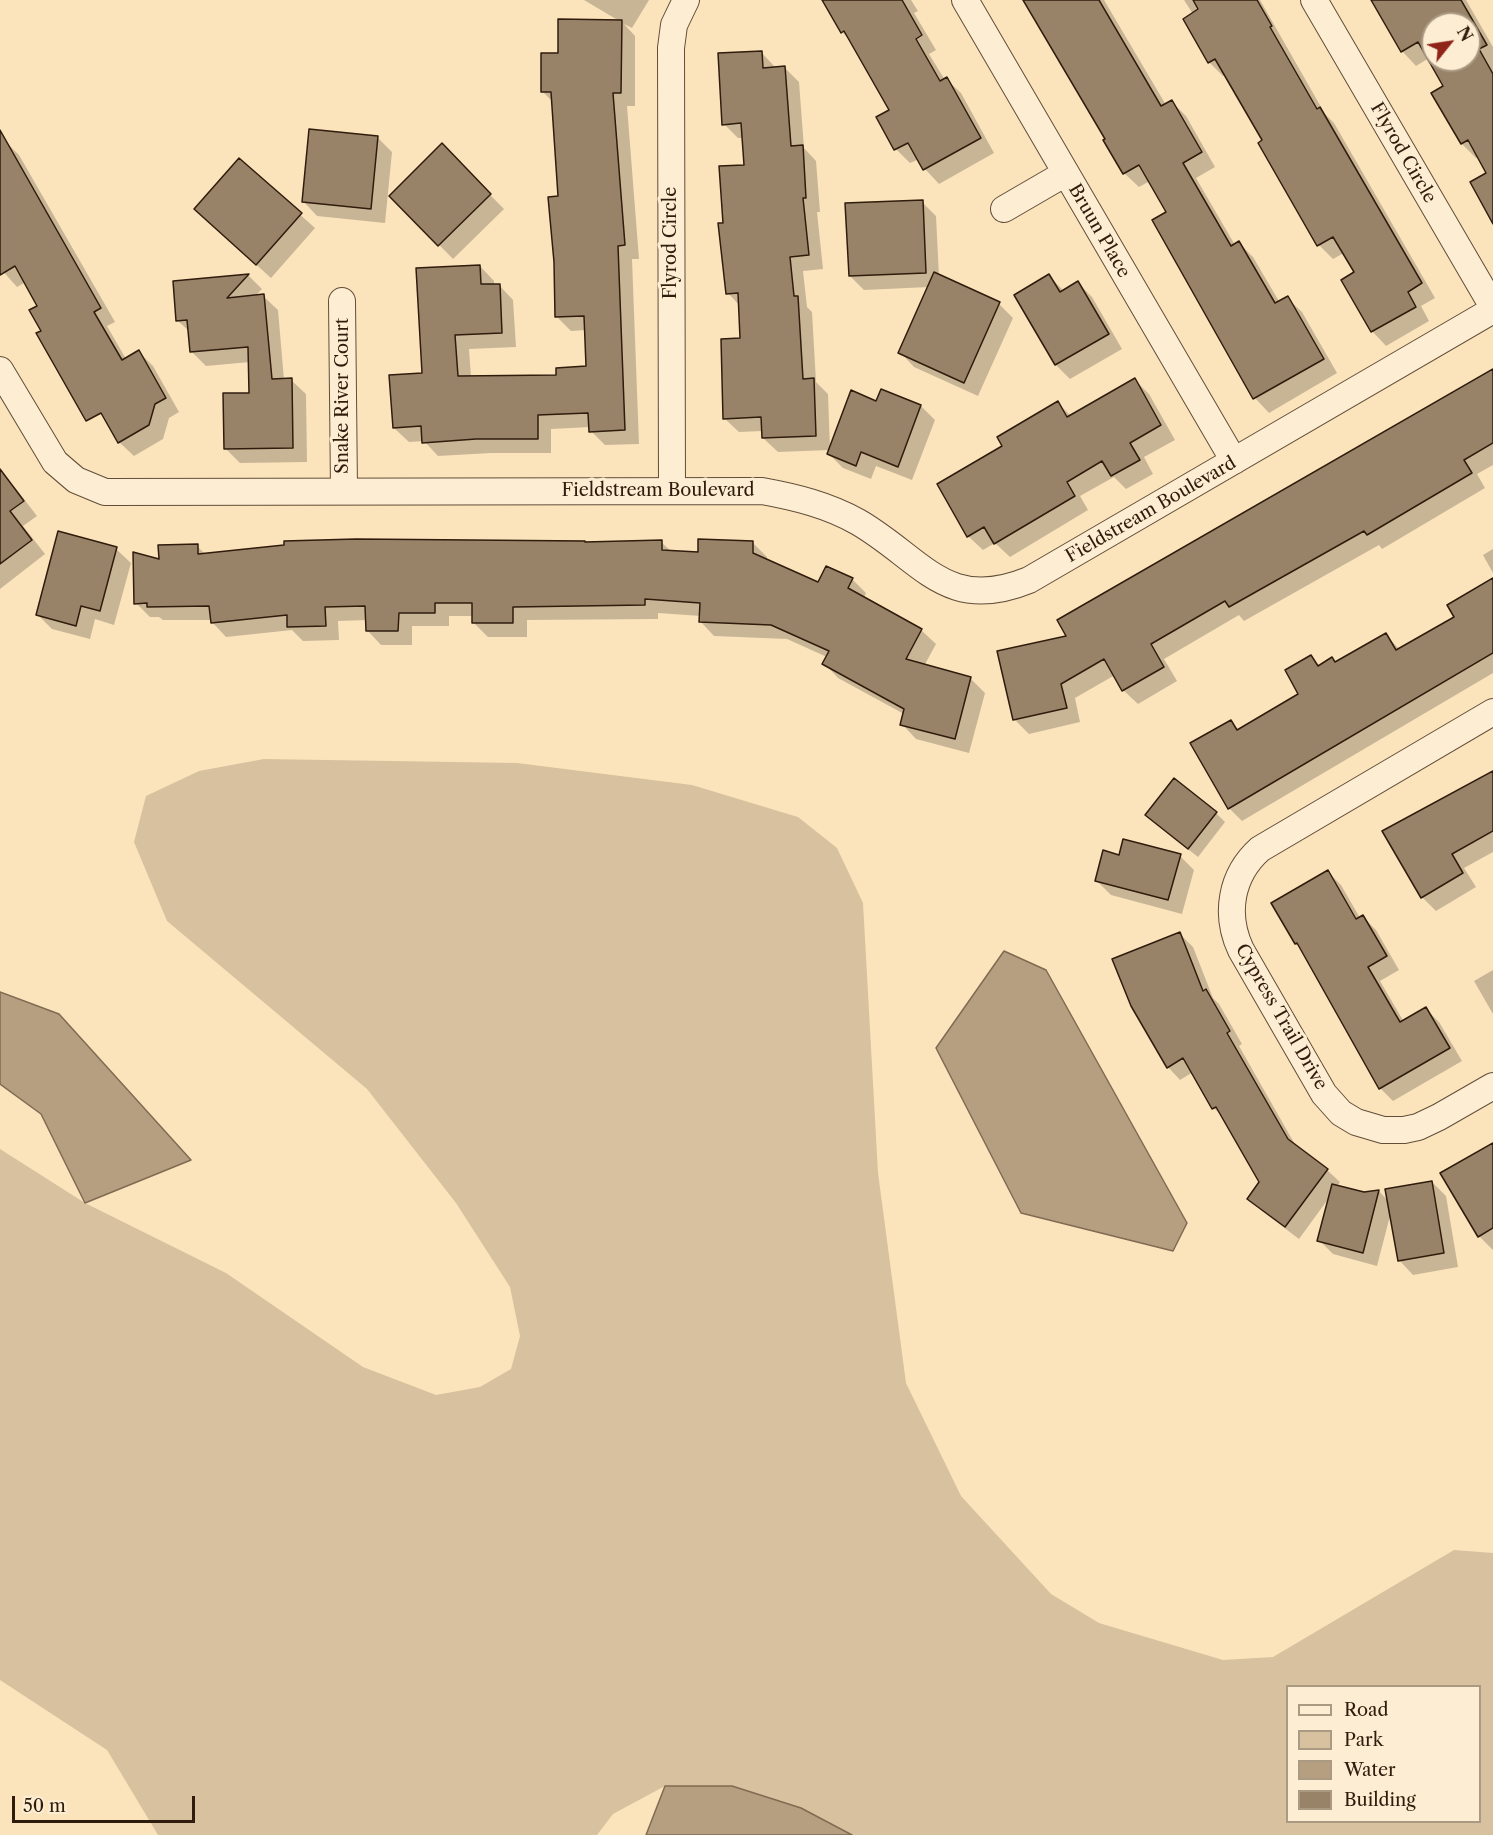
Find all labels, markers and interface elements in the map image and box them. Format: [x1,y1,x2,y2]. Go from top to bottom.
north arrow [1421,12,1481,72]
text: N [1453,23,1477,45]
street label: Flyrod Circle [1365,99,1441,207]
street label: Bruun Place [1063,180,1135,282]
street label: Flyrod Circle [660,187,682,299]
street label: Snake River Court [332,318,354,474]
street label: Fieldstream Boulevard [1062,452,1240,568]
street label: Fieldstream Boulevard [562,480,754,502]
street label: Cypress Trail Drive [1230,940,1332,1094]
legend [1286,1685,1481,1823]
text: Road [1344,1699,1389,1721]
text: Park [1344,1729,1383,1751]
text: Water [1344,1759,1396,1781]
scale bar [15,1784,198,1822]
text: Building [1344,1789,1416,1811]
text: 50 m [23,1795,66,1817]

